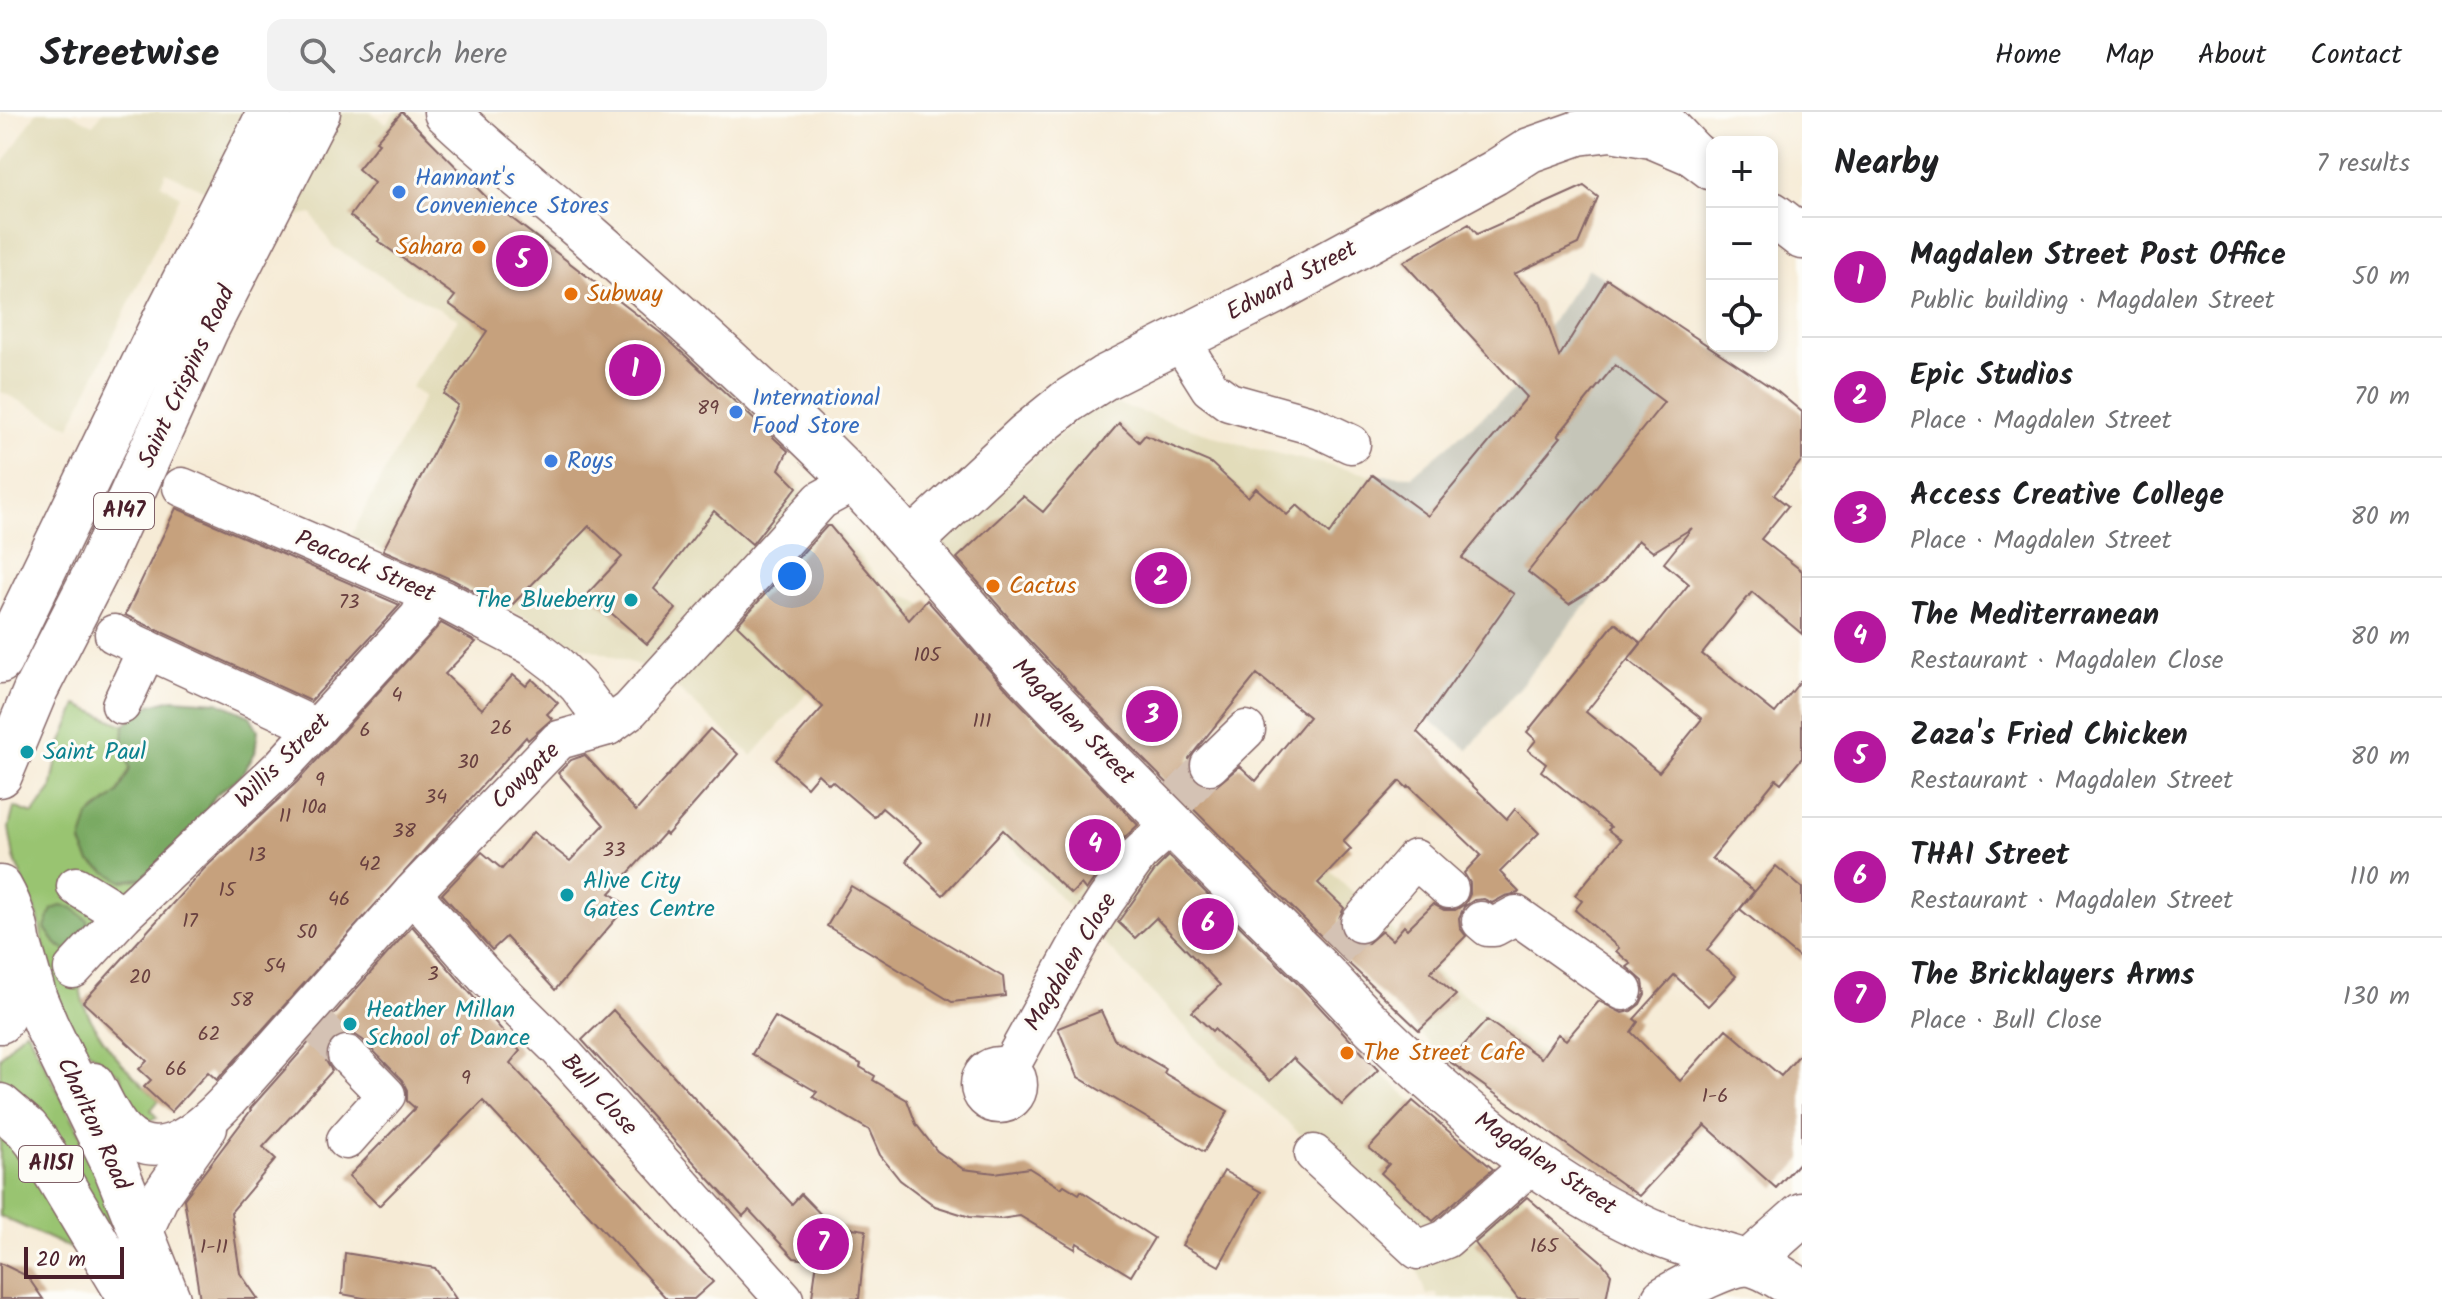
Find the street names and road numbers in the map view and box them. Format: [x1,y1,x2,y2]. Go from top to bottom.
street label: Edward Street [1219,230,1365,332]
street label: Saint Crispins Road [128,278,247,475]
road number: A147 [94,493,154,529]
street label: Peacock Street [289,520,442,614]
street label: Magdalen Street [1002,649,1145,795]
street label: Willis Street [226,703,341,818]
street label: Cowgate [482,733,570,819]
street label: Magdalen Close [1014,885,1128,1039]
street label: Bull Close [551,1045,647,1145]
street label: Charlton Road [45,1051,141,1198]
street label: Magdalen Street [1466,1102,1625,1227]
road number: A1151 [19,1146,83,1182]

